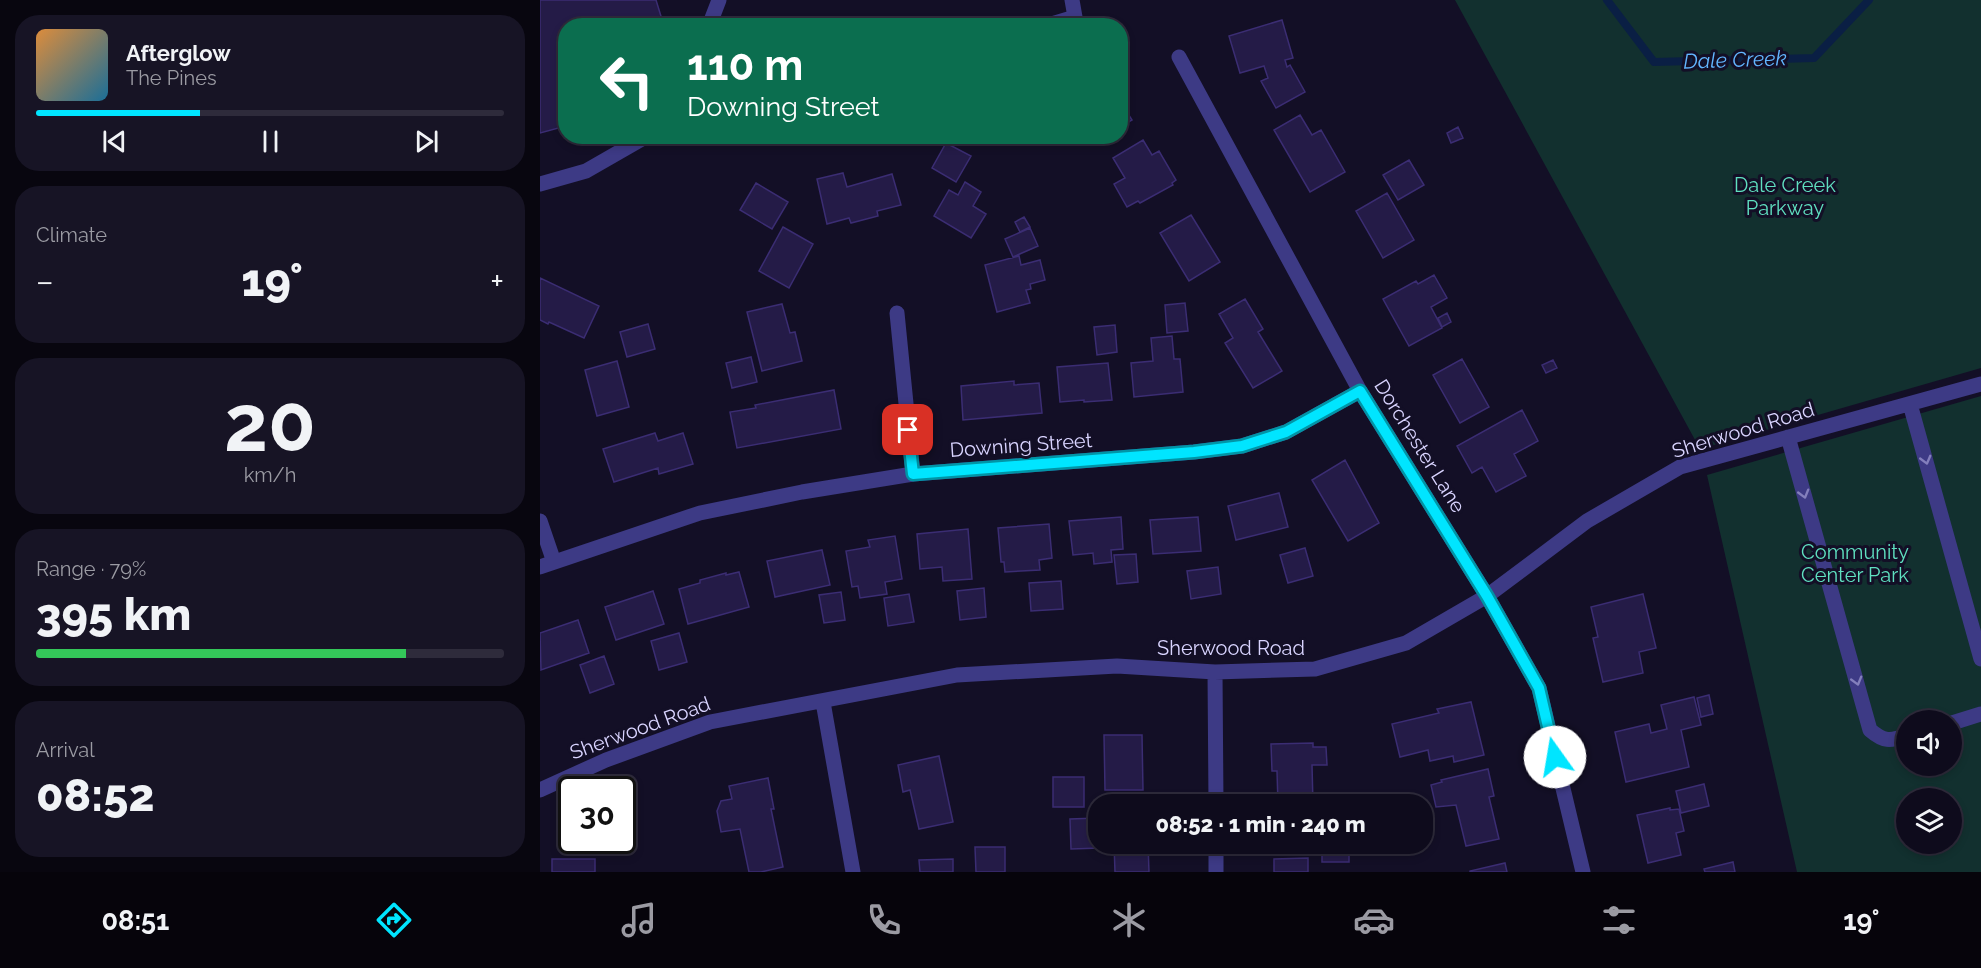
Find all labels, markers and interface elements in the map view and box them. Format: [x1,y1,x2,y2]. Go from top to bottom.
text: Afterglow [126,40,231,66]
text: 110 m [687,41,803,90]
icon: left [588,42,666,120]
water label: Dale Creek [1683,45,1787,74]
text: The Pines [126,66,217,90]
text: Downing Street [687,91,880,122]
icon: previous [98,125,131,158]
icon: pause [254,125,287,158]
icon: next [410,125,443,158]
park label: Dale Creek Parkway [1734,173,1836,220]
text: Climate [36,223,107,247]
text: 19° [241,254,303,307]
text: − [36,262,54,301]
text: + [490,262,504,301]
street label: Dorchester Lane [1369,375,1471,517]
text: 20 [224,378,316,469]
street label: Sherwood Road [1669,397,1817,463]
pin [882,404,933,455]
icon: arrive [891,413,924,446]
street label: Downing Street [949,428,1093,462]
one-way arrow [1919,454,1931,465]
text: km/h [244,463,296,487]
one-way arrow [1797,488,1809,499]
park label: Community Center Park [1801,540,1909,587]
text: Range · 79% [36,557,146,581]
text: 395 km [36,588,191,641]
street label: Sherwood Road [1157,636,1305,660]
one-way arrow [1849,676,1862,686]
street label: Sherwood Road [566,691,714,765]
map controls [1896,710,1962,854]
button: sound [1896,710,1962,776]
position arrow [1523,725,1587,789]
text: Arrival [36,738,95,762]
text: 08:52 [36,769,155,822]
speed limit sign: 30 [558,776,636,854]
button: layers [1896,788,1962,854]
text: 08:52 · 1 min · 240 m [1155,811,1366,837]
icon: directions [373,899,415,941]
icon: music [618,899,660,941]
icon: phone [863,899,905,941]
icon: climate [1108,899,1150,941]
icon: car [1353,899,1395,941]
icon: filters [1598,899,1640,941]
text: 08:51 [102,905,169,936]
text: 19° [1843,905,1879,936]

